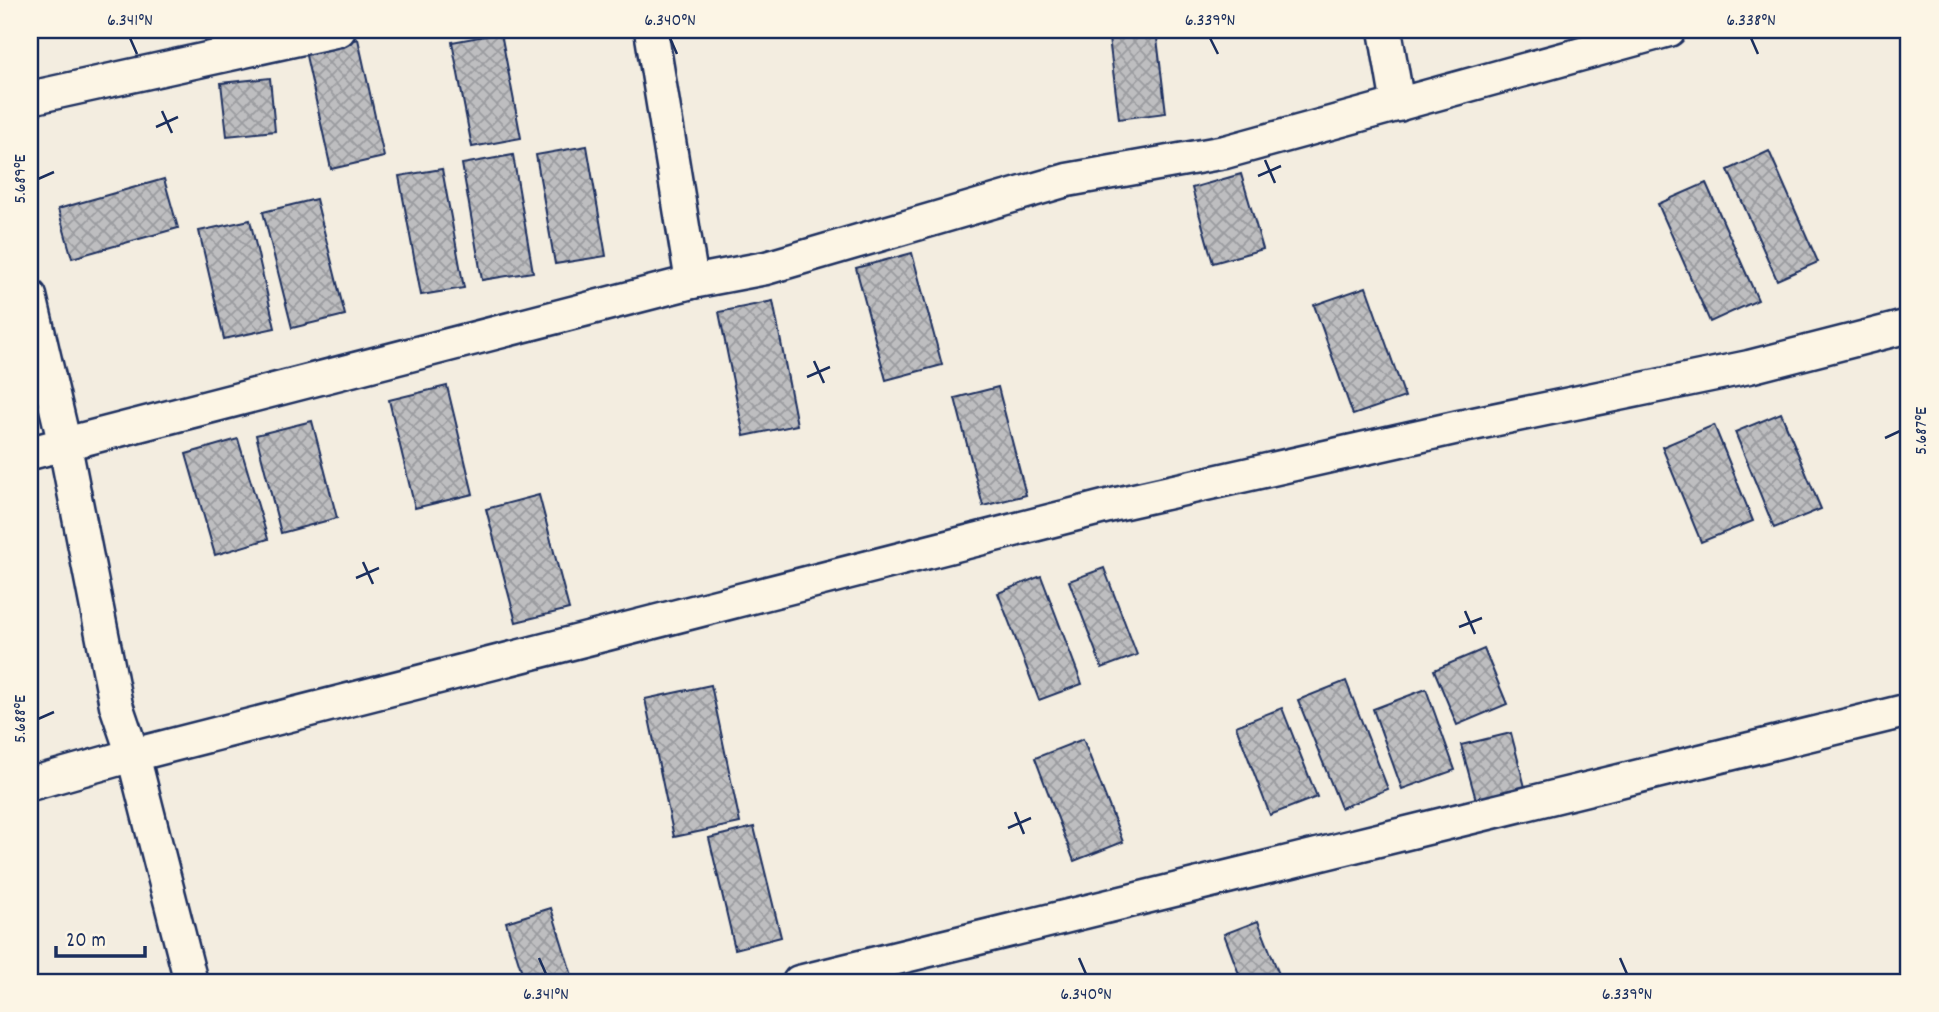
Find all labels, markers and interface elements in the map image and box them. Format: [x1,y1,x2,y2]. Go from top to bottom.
text: 6.341°N [107,9,153,34]
text: 6.340°N [644,9,696,34]
text: 6.339°N [1185,9,1235,34]
text: 6.338°N [1726,9,1776,34]
text: 5.689°E [9,154,34,204]
text: 5.687°E [1910,407,1935,455]
text: 5.688°E [9,695,34,743]
scale bar [56,914,145,958]
text: 20 m [66,927,106,957]
text: 6.341°N [523,983,569,1008]
text: 6.340°N [1060,983,1112,1008]
text: 6.339°N [1602,983,1652,1008]

